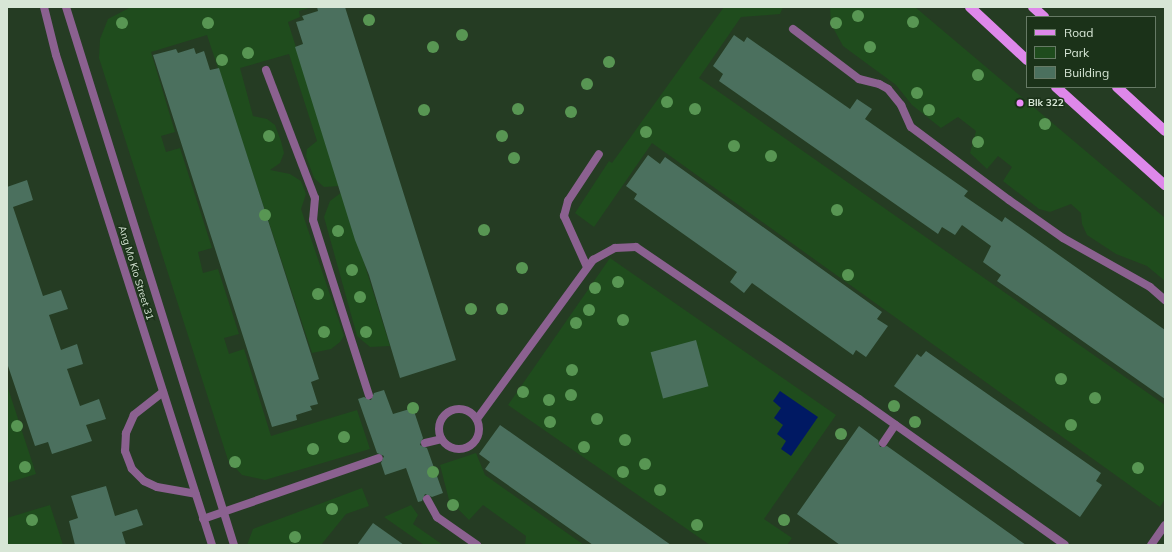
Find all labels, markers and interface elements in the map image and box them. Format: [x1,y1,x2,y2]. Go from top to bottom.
legend [1026,16,1156,88]
text: Road [1064,25,1093,40]
text: Park [1064,45,1089,60]
text: Building [1064,65,1109,80]
place label: Blk 322 [1028,97,1064,109]
marker: Blk 322 [1015,98,1025,108]
street label: Ang Mo Kio Street 31 [116,224,156,322]

